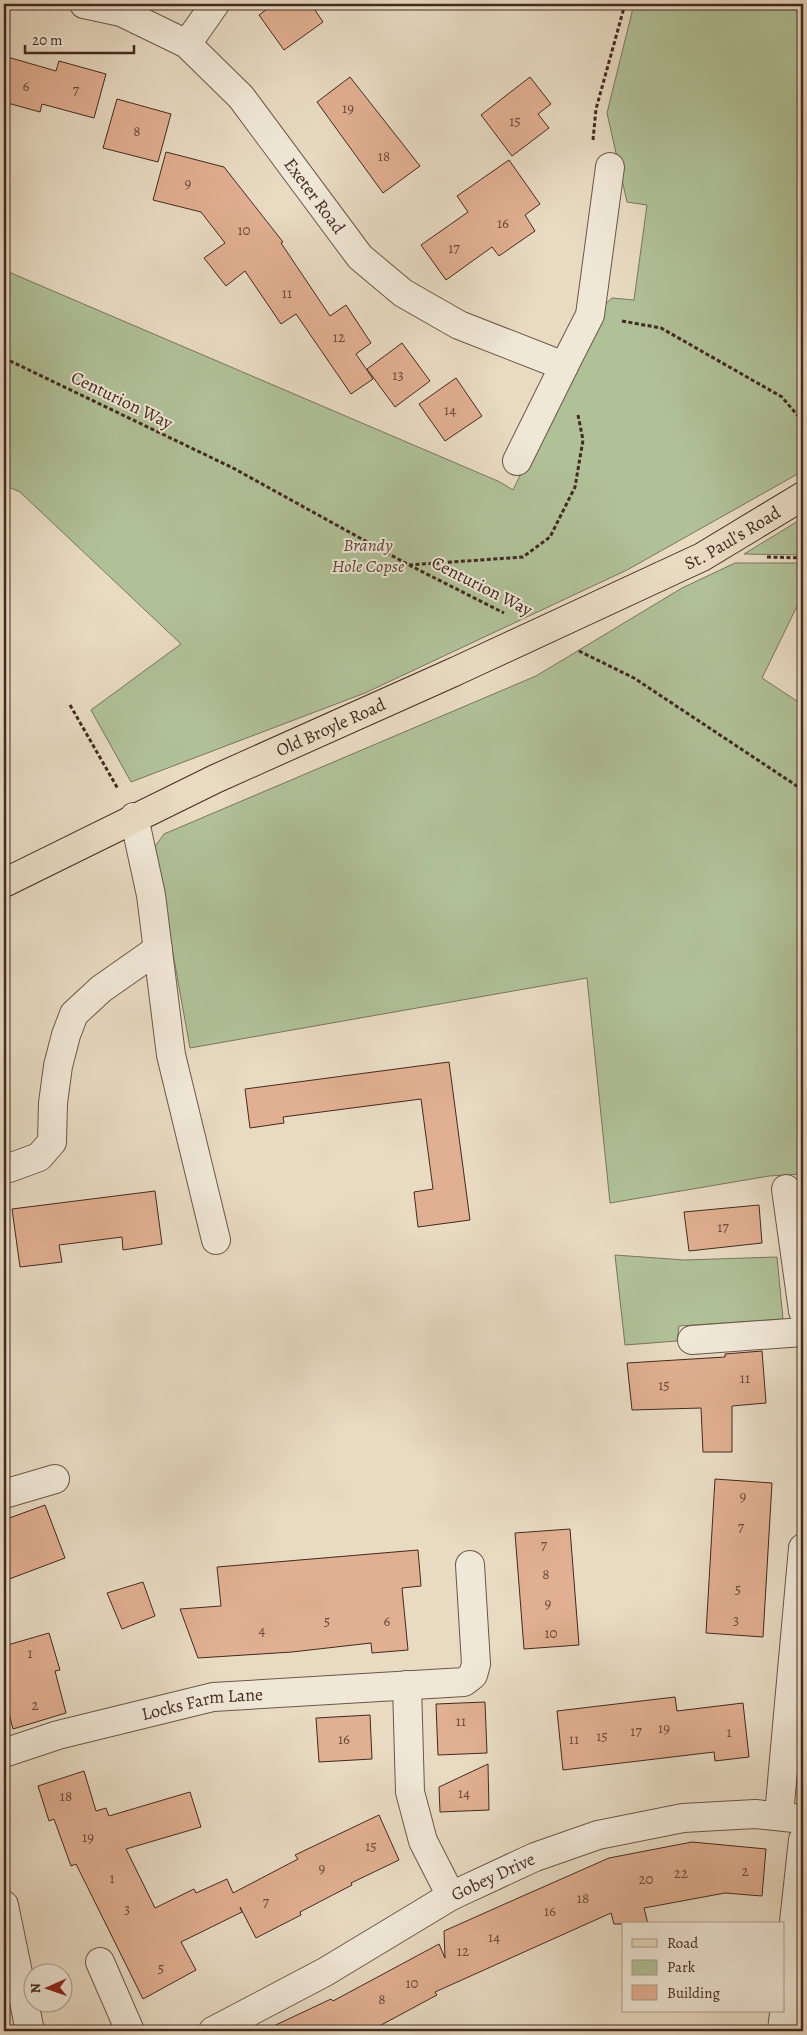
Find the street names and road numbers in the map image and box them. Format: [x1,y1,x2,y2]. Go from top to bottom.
street label: Exeter Road [278,153,351,239]
street label: Centurion Way [67,365,178,435]
street label: St. Paul's Road [681,500,785,575]
street label: Centurion Way [427,550,537,622]
street label: Old Broyle Road [272,692,390,762]
street label: Locks Farm Lane [139,1682,264,1726]
street label: Gobey Drive [447,1847,539,1906]

